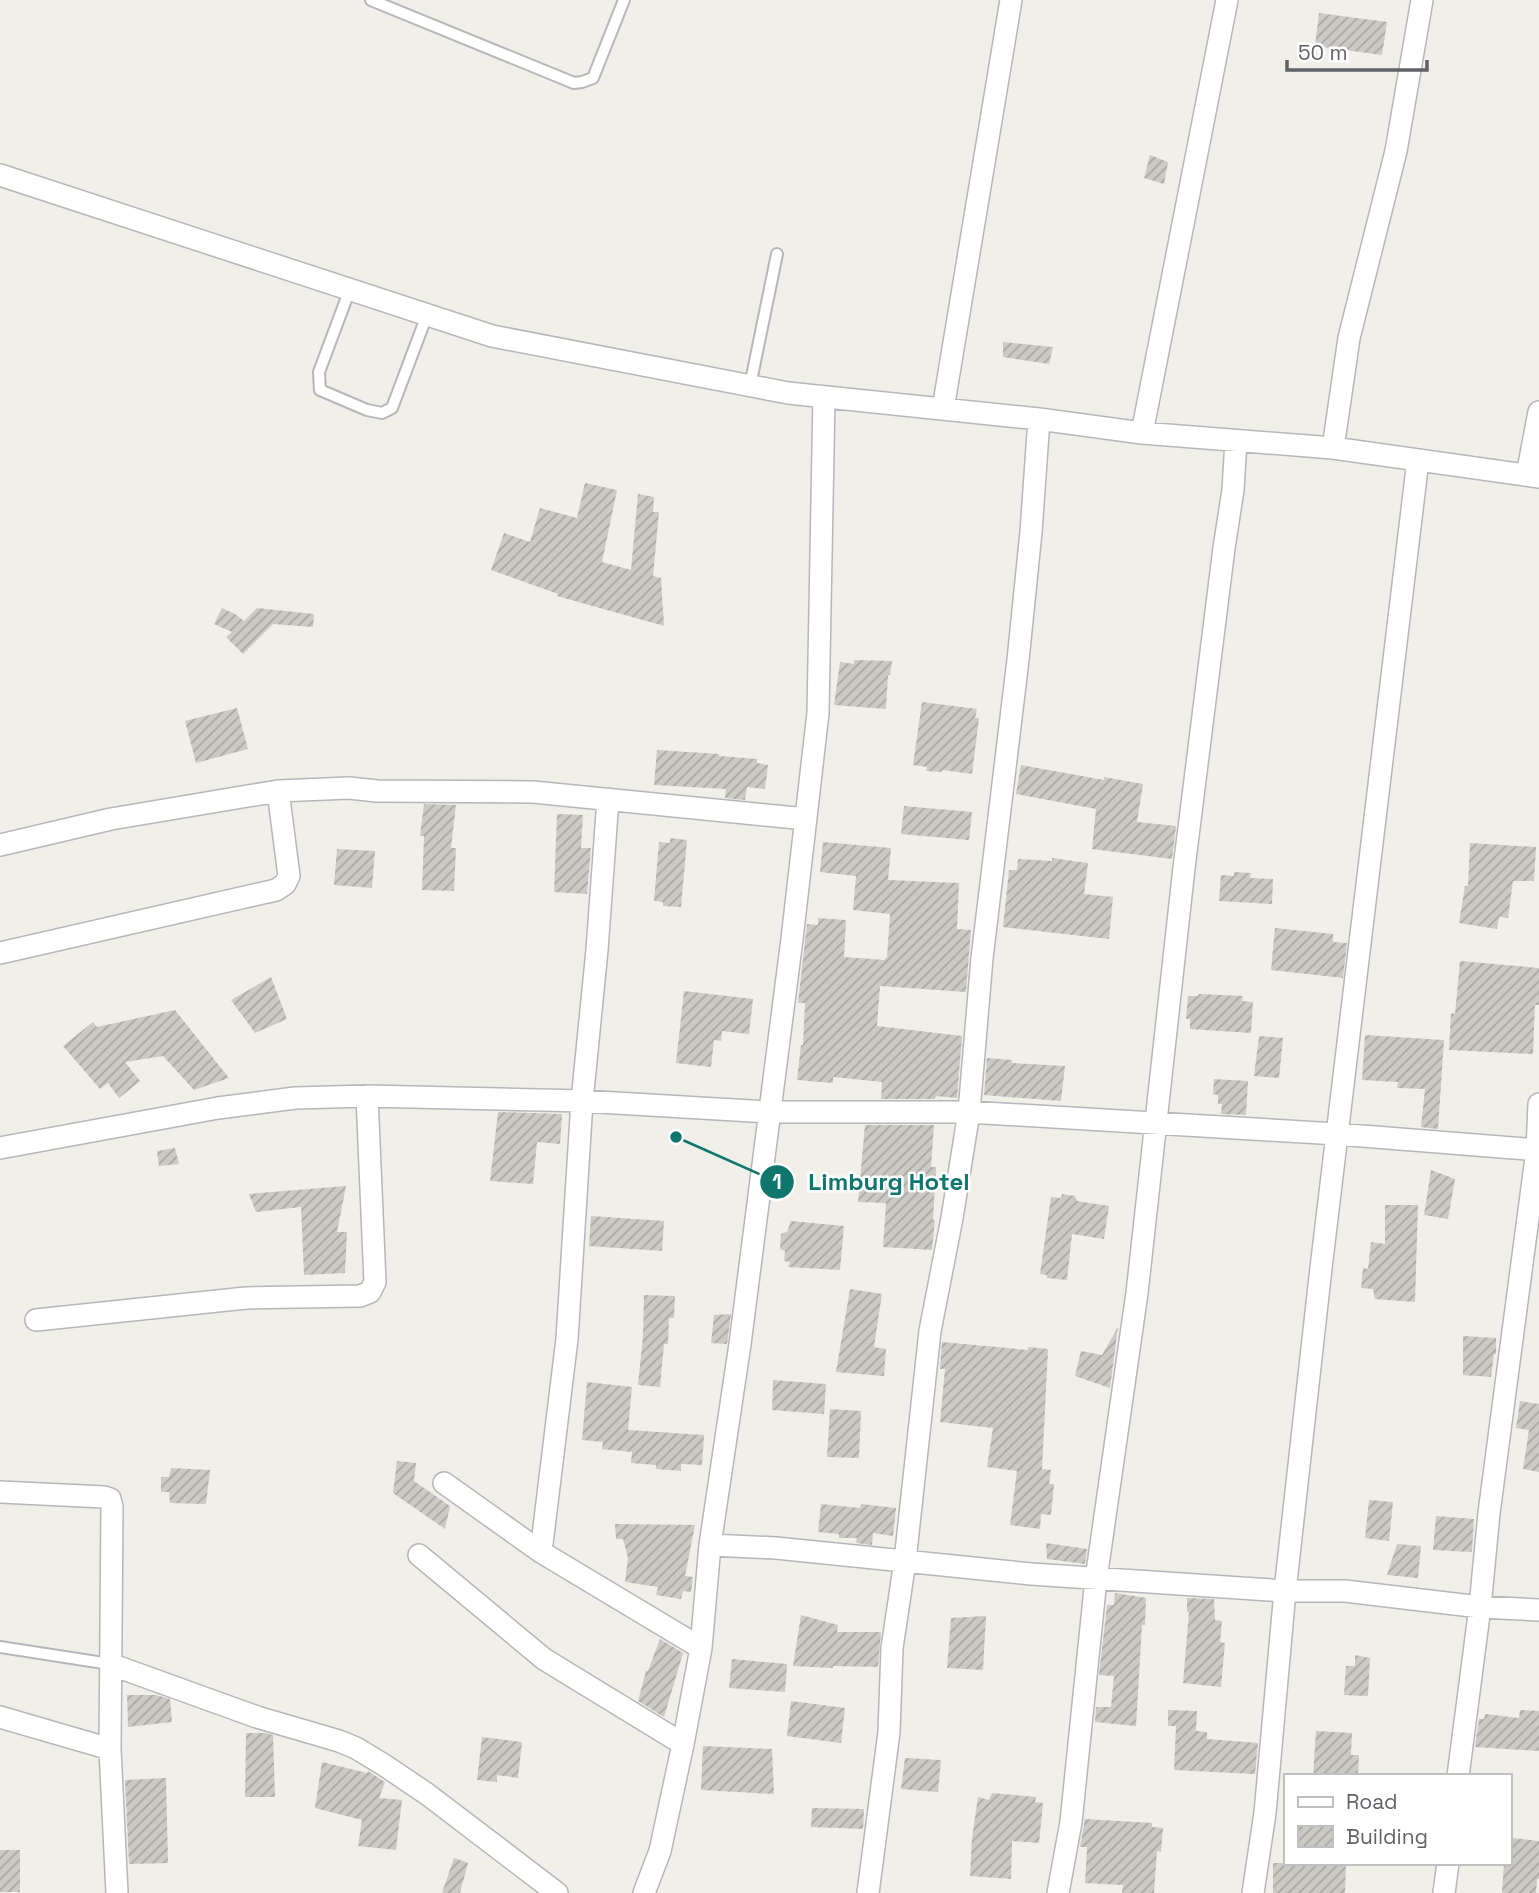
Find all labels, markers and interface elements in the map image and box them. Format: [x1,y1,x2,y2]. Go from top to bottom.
scale bar [1287,28,1427,72]
text: 50 m [1298,39,1348,66]
callout: Limburg Hotel [759,1160,983,1205]
text: Limburg Hotel [808,1166,970,1197]
text: 1 [772,1168,782,1195]
legend [1284,1774,1511,1865]
text: Road [1346,1788,1398,1815]
text: Building [1346,1823,1428,1850]

